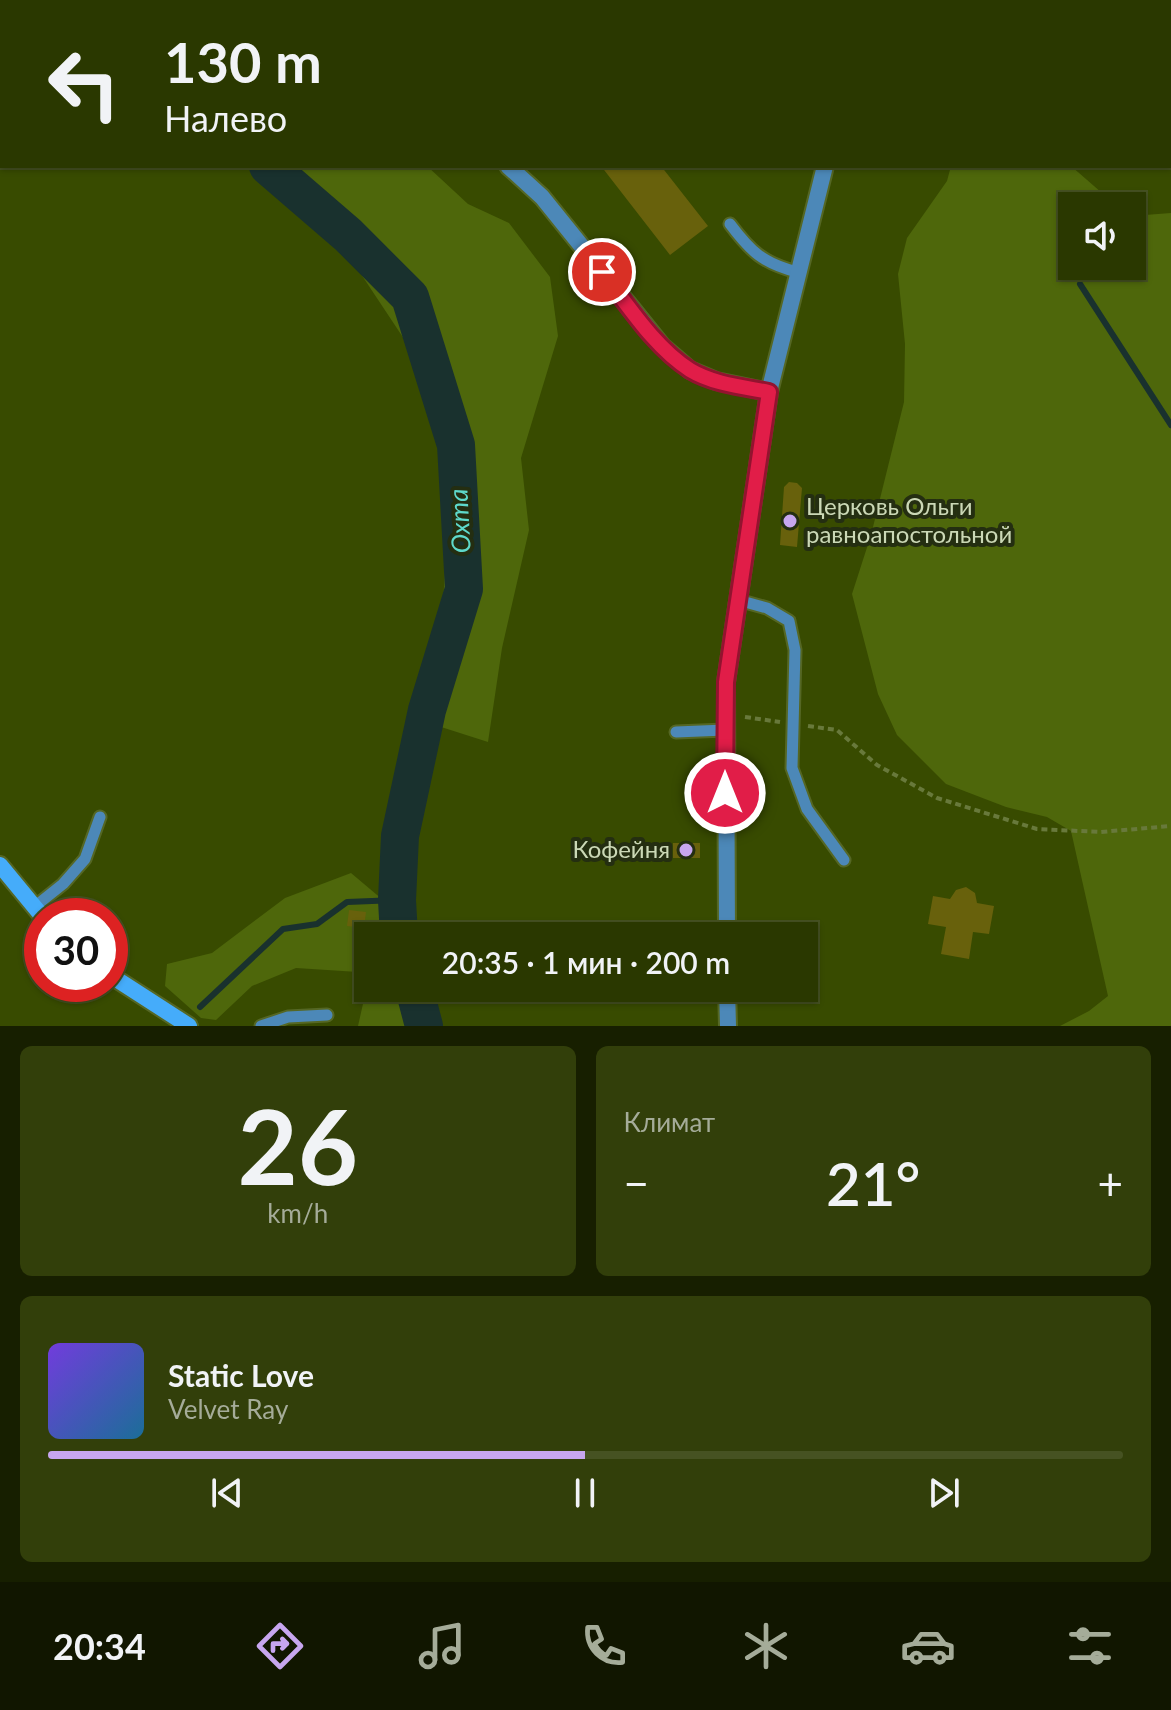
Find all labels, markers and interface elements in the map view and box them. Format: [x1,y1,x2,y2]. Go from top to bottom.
text: 130 m [164,28,322,95]
icon: left [32,32,136,136]
text: Налево [164,96,287,140]
map controls [1058,192,1146,280]
button: sound [1058,192,1146,280]
pin [568,238,636,306]
icon: arrive [580,250,624,294]
water label: Охта [441,488,477,554]
place label: Церковь Ольги равноапостольной [806,491,1012,548]
marker: Церковь Ольги равноапостольной [781,512,799,530]
position arrow [683,751,767,835]
place label: Кофейня [572,834,670,863]
marker: Кофейня [677,841,695,859]
speed limit sign: 30 [24,898,128,1002]
text: 20:35 · 1 мин · 200 m [442,944,730,980]
text: 26 [237,1082,358,1207]
text: Климат [624,1106,715,1138]
text: 21° [826,1147,921,1219]
text: − [624,1157,649,1209]
text: + [1097,1157,1123,1209]
text: km/h [267,1197,328,1229]
text: Static Love [168,1357,314,1393]
text: Velvet Ray [168,1393,288,1425]
icon: previous [205,1471,249,1515]
icon: pause [563,1471,607,1515]
icon: next [922,1471,966,1515]
icon: directions [252,1618,308,1674]
icon: music [414,1618,470,1674]
icon: phone [576,1618,632,1674]
icon: climate [738,1618,794,1674]
icon: car [900,1618,956,1674]
icon: filters [1062,1618,1118,1674]
text: 20:34 [53,1624,146,1668]

